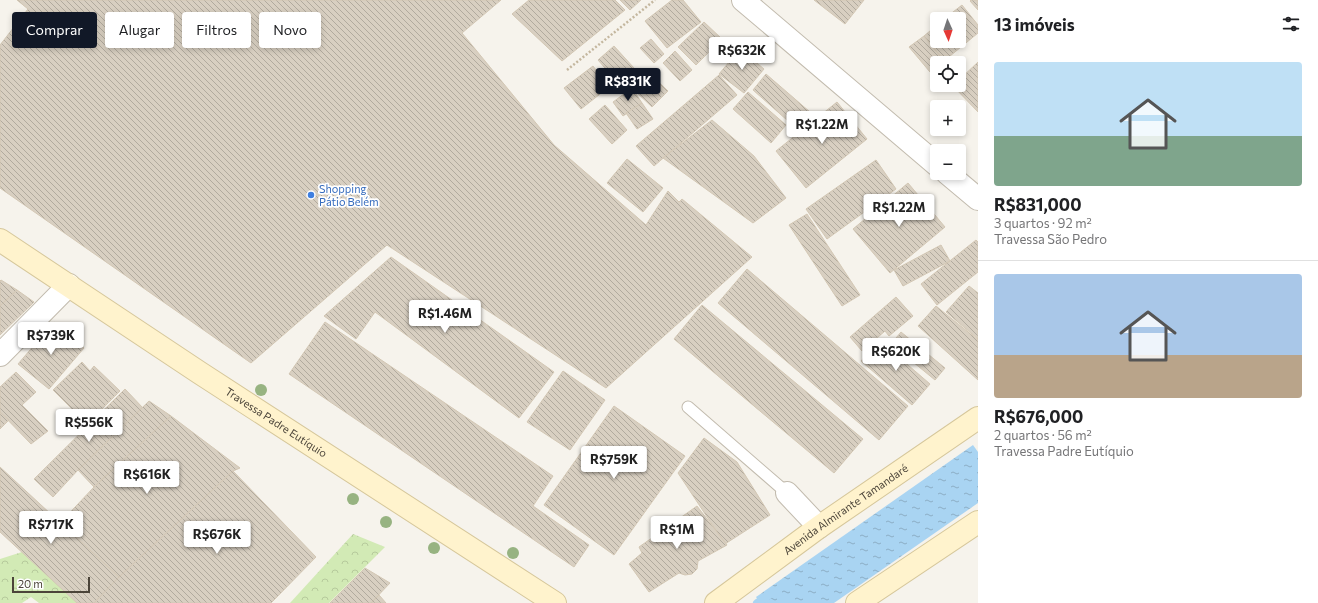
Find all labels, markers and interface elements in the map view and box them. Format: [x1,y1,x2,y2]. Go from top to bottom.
chip: Comprar [12,12,97,48]
chip: Alugar [105,12,174,48]
chip: Filtros [182,12,251,48]
chip: Novo [259,12,321,48]
north arrow [930,12,966,48]
map controls [930,12,966,180]
icon: filters [1280,13,1302,35]
text: 13 imóveis [994,14,1075,35]
pin: R$632K [709,37,775,71]
text: R$632K [718,42,766,58]
button: locate [930,56,966,92]
pin: R$831K [595,68,661,102]
text: R$831K [605,73,651,89]
icon: home [1112,88,1184,160]
button: + [930,100,966,136]
pin: R$1.22M [785,111,859,145]
text: R$1.22M [795,116,849,132]
button: − [930,144,966,180]
place label: Shopping Pátio Belém [319,182,379,208]
marker: Shopping Pátio Belém [306,190,316,200]
pin: R$1.22M [862,194,936,228]
text: R$831,000 [994,194,1081,215]
text: R$1.22M [872,199,926,215]
text: 3 quartos · 92 m² [994,215,1092,231]
text: Travessa São Pedro [994,231,1107,247]
pin: R$1.46M [408,300,482,334]
icon: home [1112,300,1184,372]
text: R$1.46M [418,305,472,321]
pin: R$739K [18,322,84,356]
text: R$739K [27,327,75,343]
pin: R$620K [863,338,929,372]
text: R$620K [871,343,921,359]
street label: Travessa Padre Eutíquio [223,384,330,460]
text: R$676,000 [994,406,1083,427]
pin: R$556K [56,409,122,443]
text: R$556K [65,414,113,430]
text: 2 quartos · 56 m² [994,427,1092,443]
text: Travessa Padre Eutíquio [994,443,1134,459]
pin: R$759K [581,446,647,480]
text: R$759K [590,451,638,467]
pin: R$616K [114,461,180,495]
street label: Avenida Almirante Tamandaré [781,461,910,557]
text: R$616K [123,466,171,482]
pin: R$717K [18,511,84,545]
text: R$717K [28,516,74,532]
pin: R$1M [653,516,701,550]
pin: R$676K [184,521,250,555]
text: R$1M [660,521,694,537]
text: R$676K [193,526,241,542]
scale bar [12,575,90,594]
text: 20 m [18,577,43,590]

